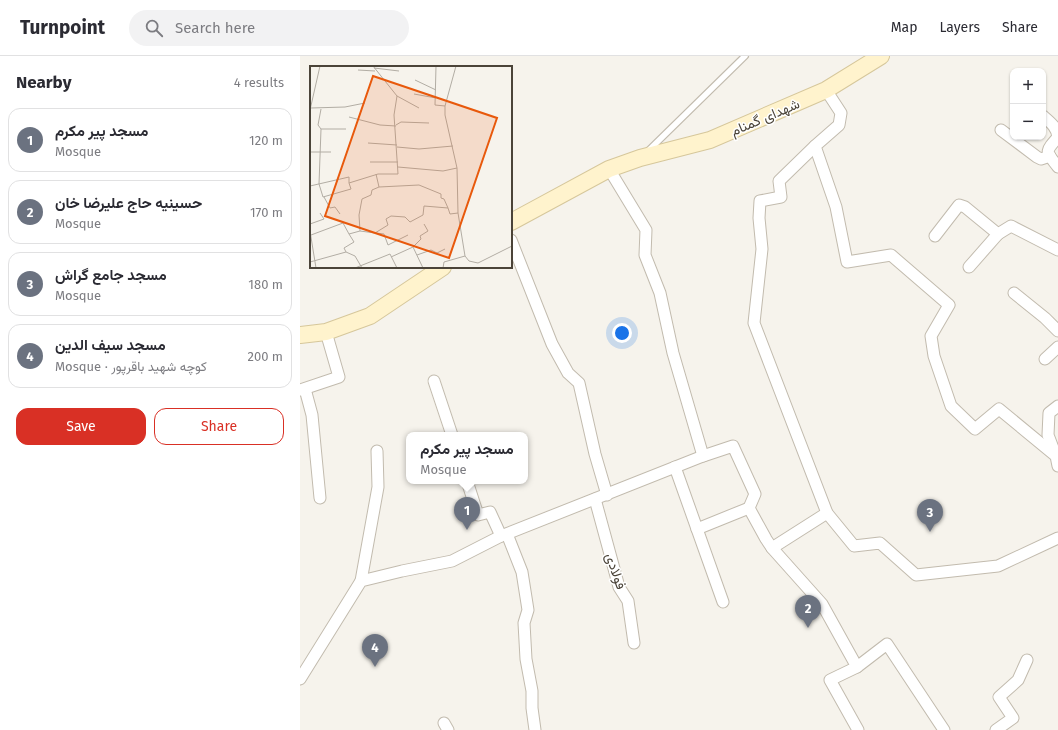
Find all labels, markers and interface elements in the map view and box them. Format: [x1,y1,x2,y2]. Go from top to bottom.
search box [129,10,409,46]
text: Turnpoint [20,16,105,39]
icon: search [143,17,165,39]
text: Search here [175,19,255,37]
text: Map [891,19,917,36]
text: Layers [939,19,980,36]
text: Share [1002,19,1038,36]
inset map [310,66,512,268]
map controls [1010,68,1046,140]
button: + [1010,68,1046,104]
text: Nearby [16,72,71,93]
text: 4 results [234,75,284,90]
street label: شهدای گمنام [728,95,802,140]
button: − [1010,104,1046,140]
text: مسجد پیر مکرم [55,122,148,140]
text: 1 [27,133,33,148]
text: 120 m [249,133,283,148]
text: Mosque [55,144,101,159]
text: حسینیه حاج علیرضا خان [55,194,202,212]
text: 2 [27,205,33,220]
text: 170 m [250,205,283,220]
text: Mosque [55,216,101,231]
text: مسجد جامع گراش [55,266,167,284]
text: 3 [27,277,33,292]
text: 180 m [248,277,283,292]
text: Mosque [55,288,101,303]
your location [612,323,632,343]
text: مسجد سیف الدین [55,336,166,354]
text: 4 [26,349,34,364]
text: 200 m [247,349,283,364]
text: Mosque · کوچه شهید باقرپور [55,359,207,374]
button: Save [16,408,146,445]
button: Share [154,408,284,445]
popup [406,432,528,484]
text: مسجد پیر مکرم [420,440,514,458]
text: Mosque [420,462,467,477]
pin: 1 [454,497,480,530]
pin: 3 [917,499,943,532]
street label: فولادی [601,551,630,592]
pin: 2 [795,595,821,628]
pin: 4 [362,634,388,667]

